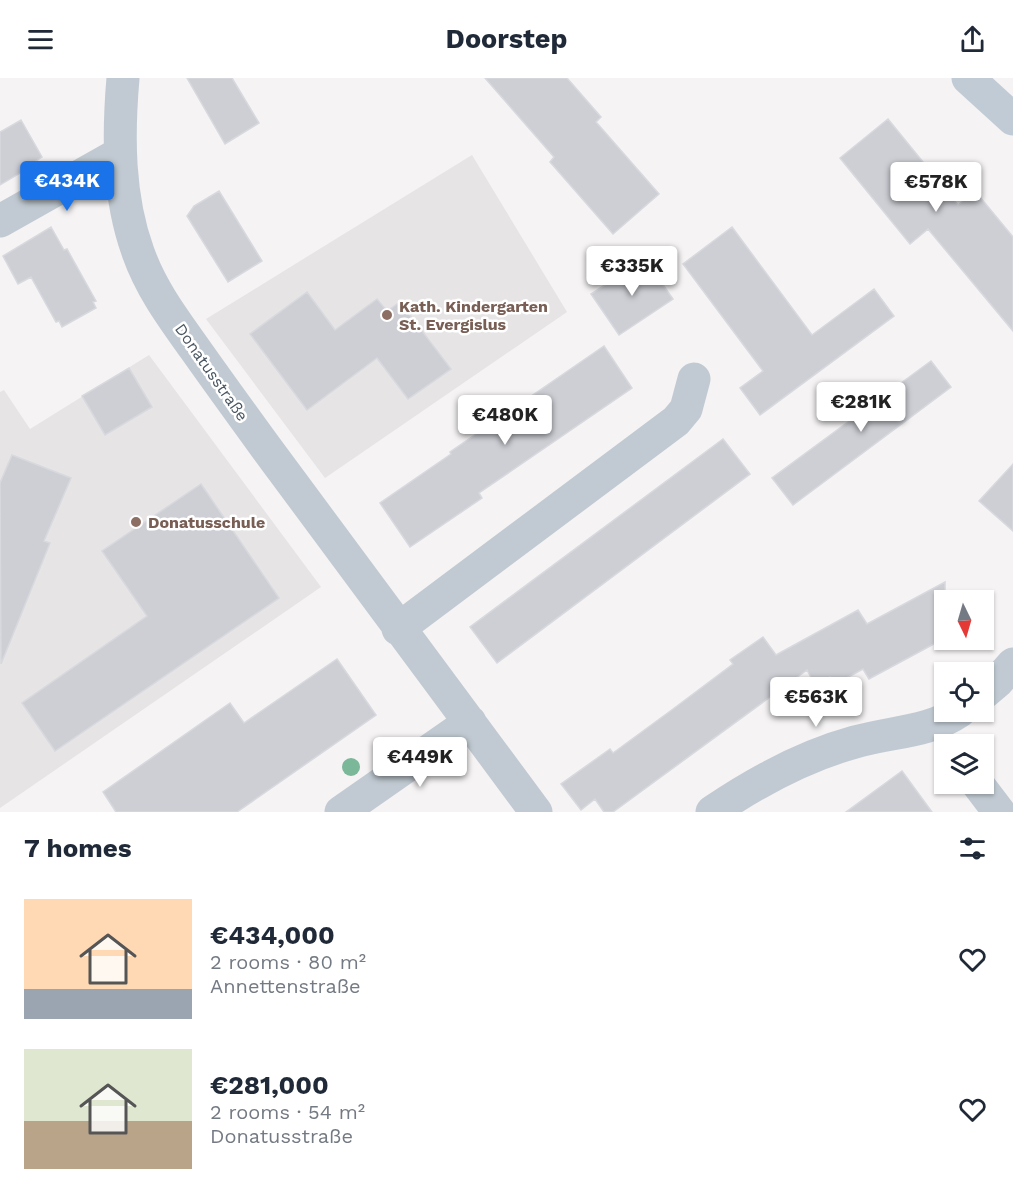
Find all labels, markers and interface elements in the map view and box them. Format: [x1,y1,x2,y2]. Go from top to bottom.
icon: menu [24,23,57,56]
text: Doorstep [446,23,567,55]
icon: share [956,23,989,56]
pin: €434K [25,161,109,212]
pin: €578K [894,162,978,213]
text: €434K [34,168,100,192]
text: €578K [904,169,968,193]
pin: €335K [590,246,674,297]
text: €335K [600,253,664,277]
place label: Kath. Kindergarten St. Evergislus [399,297,548,334]
marker: Kath. Kindergarten St. Evergislus [380,308,394,322]
street label: Donatusstraße [171,320,252,425]
pin: €281K [819,382,903,433]
text: €281K [831,389,891,413]
pin: €480K [463,395,547,446]
text: €480K [472,402,538,426]
place label: Donatusschule [148,513,265,532]
marker: Donatusschule [129,515,143,529]
north arrow [934,590,994,650]
map controls [934,590,994,794]
button: locate [934,662,994,722]
pin: €563K [774,677,858,728]
text: €563K [784,684,848,708]
button: layers [934,734,994,794]
pin: €449K [378,737,462,788]
text: €449K [387,744,453,768]
icon: filters [956,832,989,865]
text: 7 homes [24,833,132,863]
text: €434,000 [210,920,335,950]
icon: home [72,923,144,995]
icon: heart [956,943,989,976]
text: 2 rooms · 80 m² [210,950,366,974]
text: Annettenstraße [210,974,361,998]
text: €281,000 [210,1070,329,1100]
icon: home [72,1073,144,1145]
icon: heart [956,1093,989,1126]
text: 2 rooms · 54 m² [210,1100,365,1124]
text: Donatusstraße [210,1124,353,1148]

